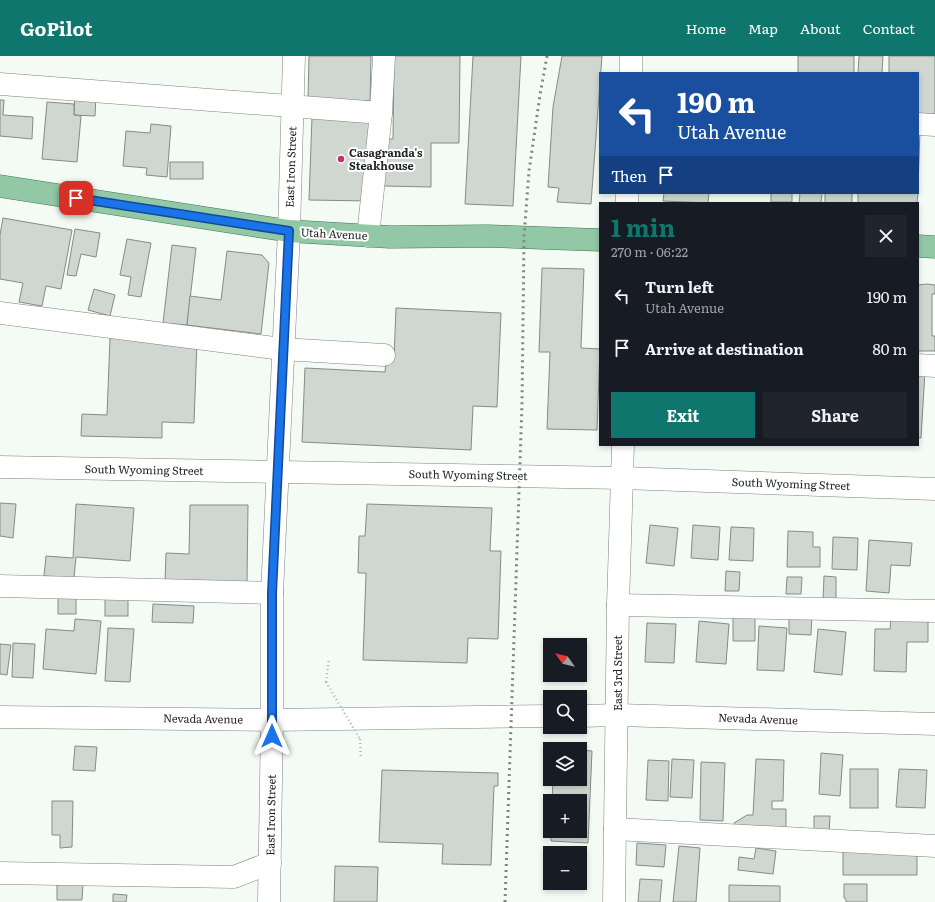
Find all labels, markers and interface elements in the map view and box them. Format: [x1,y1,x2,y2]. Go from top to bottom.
text: GoPilot [20,14,93,42]
text: Home [686,18,726,38]
text: Map [748,18,778,38]
text: About [800,18,841,38]
text: Contact [863,18,915,38]
text: 190 m [677,80,755,122]
icon: left [611,88,663,140]
text: Utah Avenue [677,118,786,145]
street label: East Iron Street [281,126,299,208]
place label: Casagranda's Steakhouse [349,144,423,173]
marker: Casagranda's Steakhouse [336,154,346,164]
text: Then [611,164,647,187]
icon: arrive [655,164,677,186]
pin [59,181,93,215]
icon: arrive [65,187,87,209]
text: 1 min [611,209,675,244]
button: close [865,215,907,257]
street label: Utah Avenue [300,223,368,243]
text: 270 m · 06:22 [611,242,688,261]
text: Turn left [645,275,714,298]
icon: left [611,285,633,307]
text: 190 m [867,285,907,308]
text: Utah Avenue [645,298,724,317]
icon: arrive [611,337,633,359]
text: Arrive at destination [645,337,804,360]
text: 80 m [873,337,907,360]
button: Exit [611,392,755,438]
button: Share [763,392,907,438]
street label: South Wyoming Street [84,460,204,478]
street label: South Wyoming Street [408,465,528,483]
street label: South Wyoming Street [731,473,851,493]
street label: East 3rd Street [609,635,625,711]
north arrow [543,638,587,682]
map controls [543,638,587,890]
button: search [543,690,587,734]
street label: Nevada Avenue [163,709,243,727]
street label: Nevada Avenue [718,709,799,727]
position arrow [251,715,293,757]
button: layers [543,742,587,786]
street label: East Iron Street [261,774,279,856]
button: + [543,794,587,838]
button: − [543,846,587,890]

